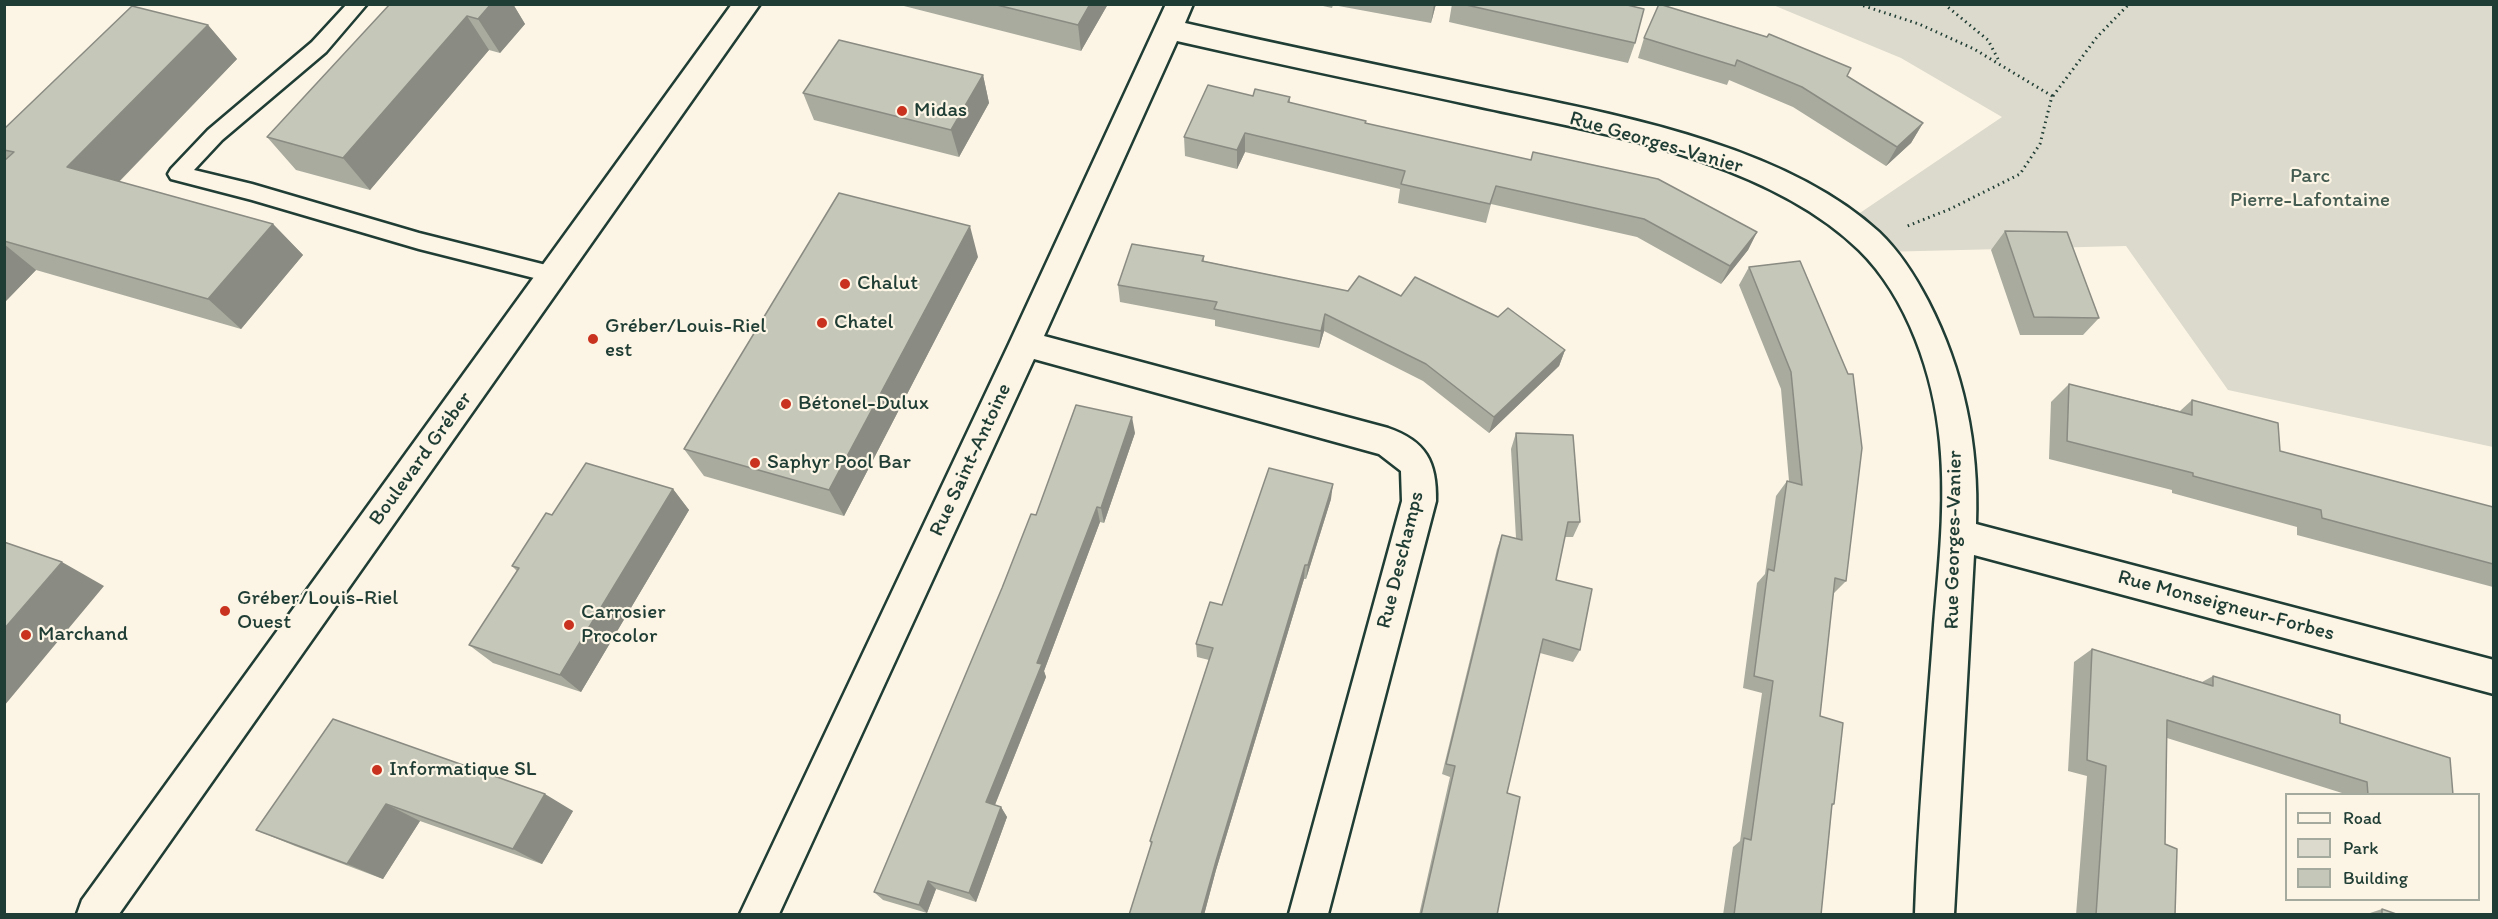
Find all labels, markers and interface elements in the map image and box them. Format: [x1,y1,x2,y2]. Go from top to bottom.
place label: Midas [914,98,967,124]
marker: Midas [895,104,909,118]
street label: Rue Georges-Vanier [1567,106,1745,180]
park label: Parc Pierre-Lafontaine [2230,164,2390,214]
place label: Chalut [857,271,918,297]
marker: Chalut [838,277,852,291]
place label: Chatel [834,310,894,336]
place label: Gréber/Louis-Riel est [605,314,766,364]
marker: Chatel [815,316,829,330]
marker: Gréber/Louis-Riel est [586,332,600,346]
street label: Rue Saint-Antoine [925,379,1017,541]
street label: Boulevard Gréber [364,387,478,531]
place label: Bétonel-Dulux [798,391,929,417]
marker: Bétonel-Dulux [779,397,793,411]
place label: Saphyr Pool Bar [767,450,911,476]
street label: Rue Georges-Vanier [1940,450,1968,630]
marker: Saphyr Pool Bar [748,456,762,470]
street label: Rue Deschamps [1372,489,1430,631]
street label: Rue Monseigneur-Forbes [2115,565,2337,647]
place label: Gréber/Louis-Riel Ouest [237,586,398,636]
place label: Carrosier Procolor [581,600,666,650]
marker: Gréber/Louis-Riel Ouest [218,604,232,618]
marker: Carrosier Procolor [562,618,576,632]
place label: Marchand [38,622,128,648]
marker: Marchand [19,628,33,642]
place label: Informatique SL [389,757,536,783]
marker: Informatique SL [370,763,384,777]
legend [2285,793,2480,901]
text: Road [2343,807,2382,829]
text: Park [2343,837,2378,859]
text: Building [2343,867,2408,889]

